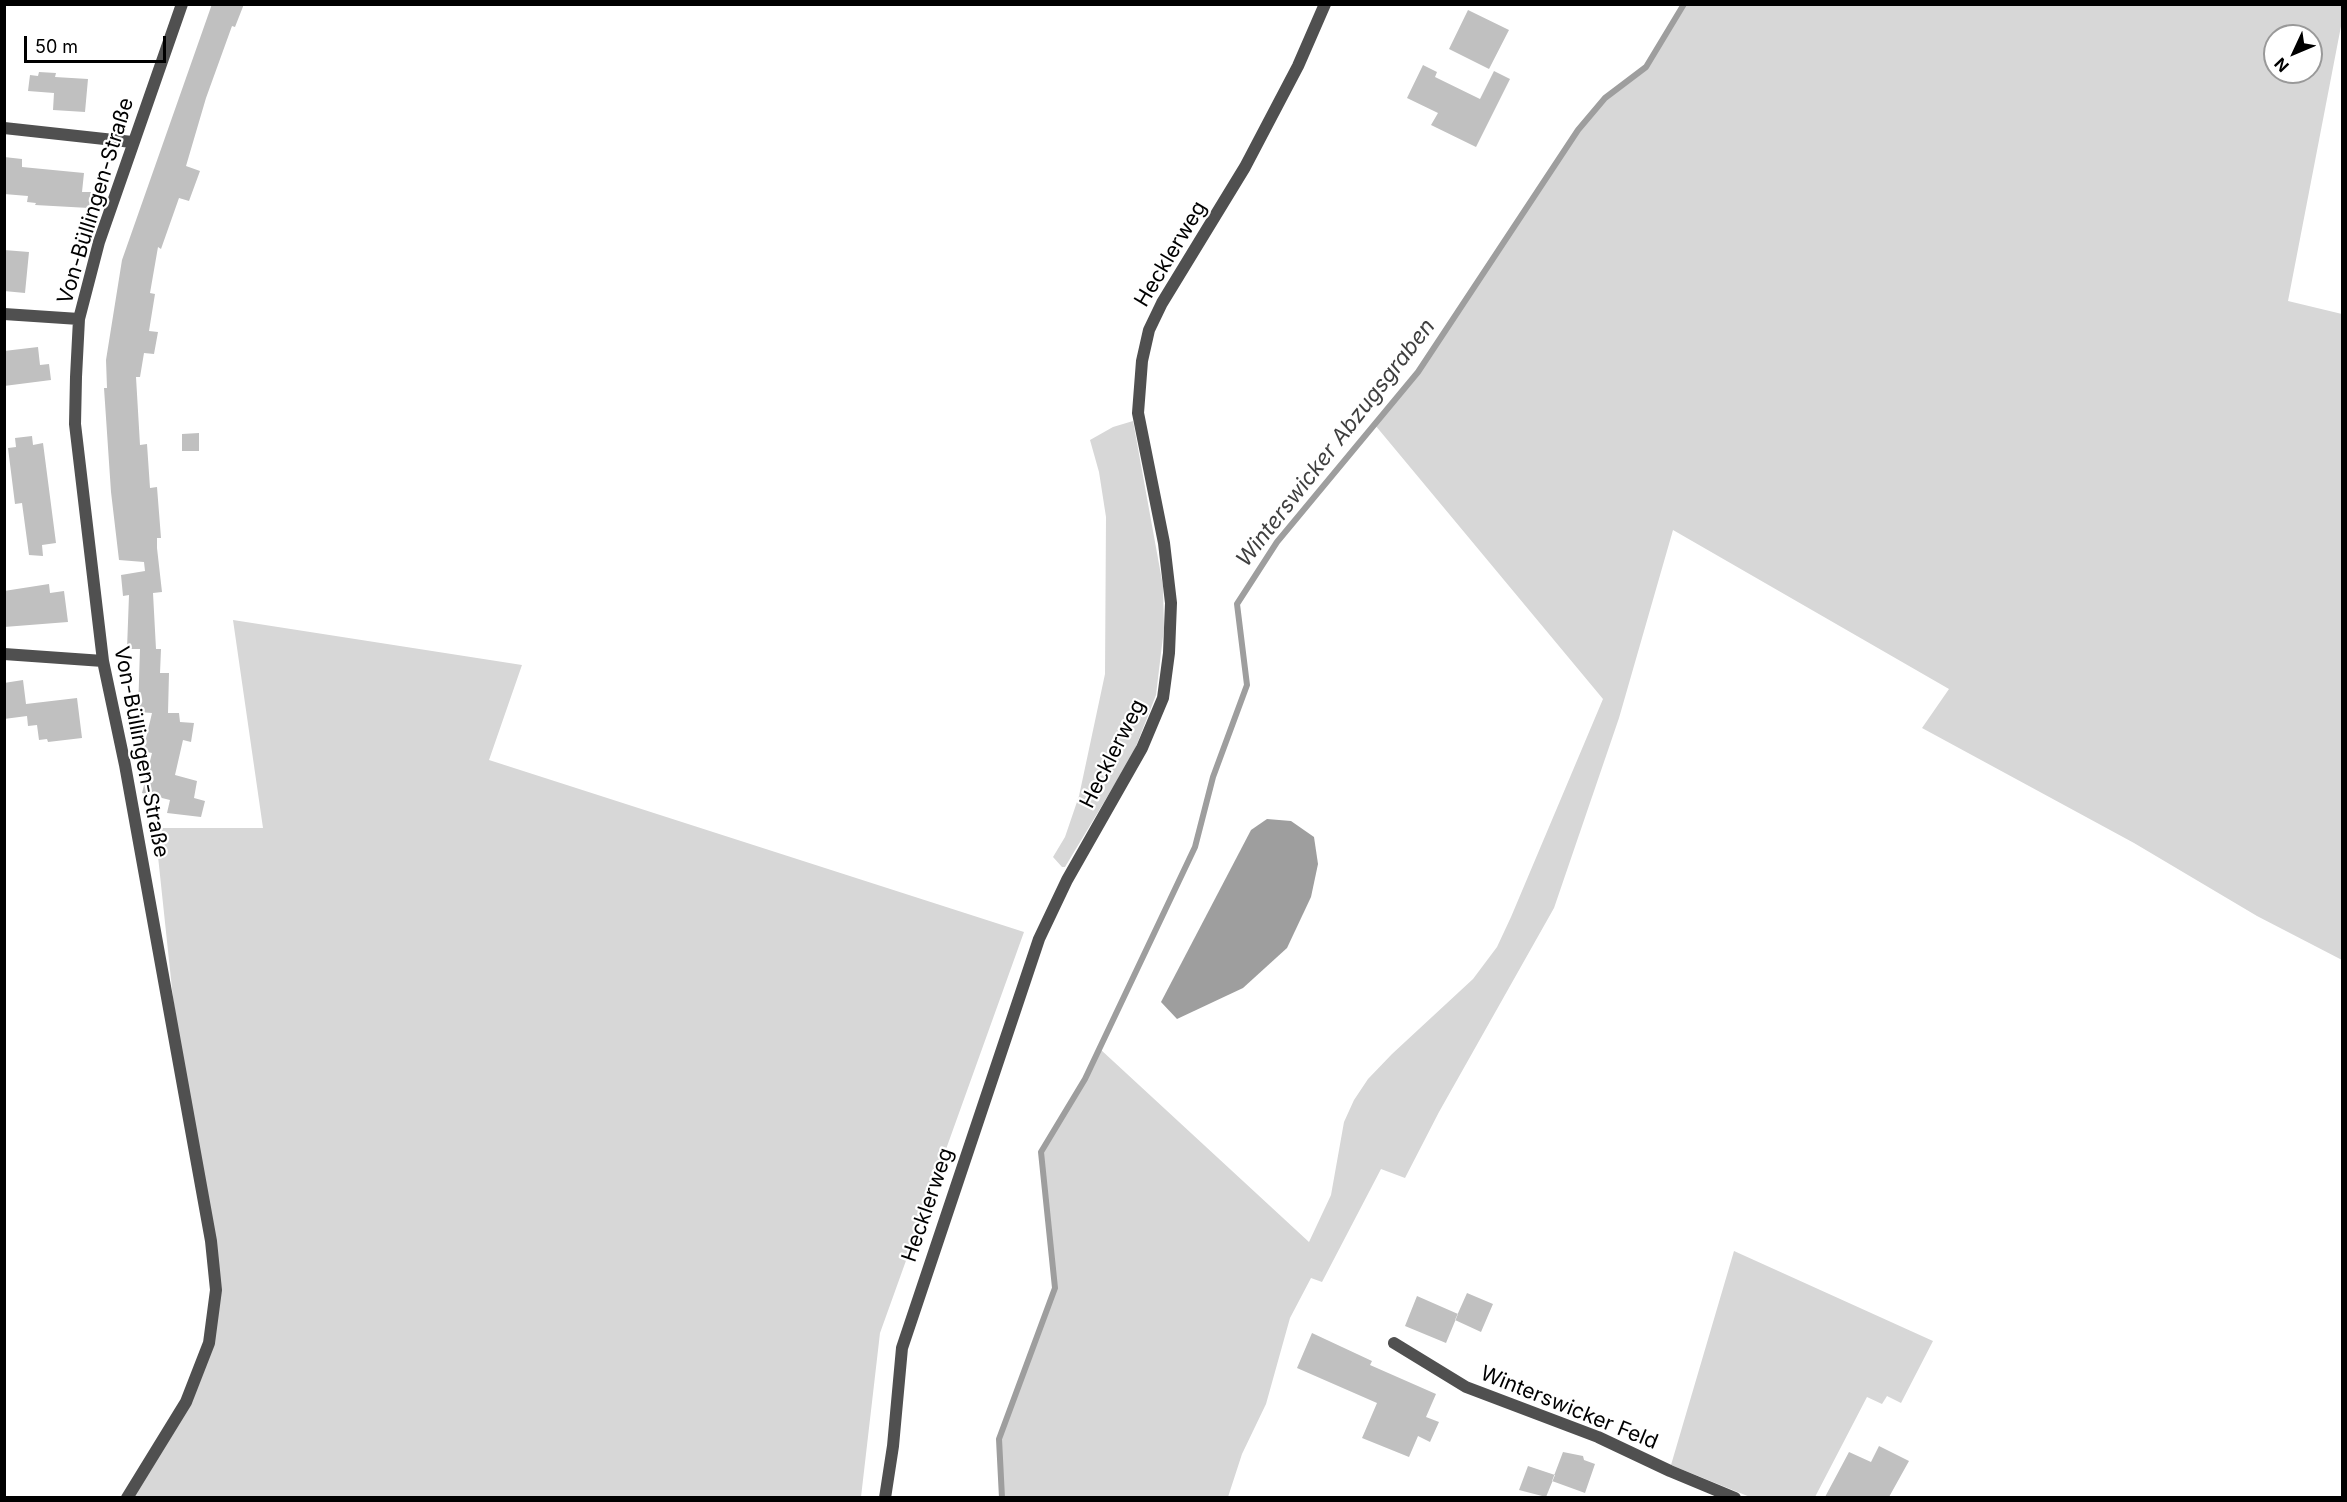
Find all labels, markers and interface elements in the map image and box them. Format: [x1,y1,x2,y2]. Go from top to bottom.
scale bar [27,24,170,62]
north arrow [2263,24,2323,84]
text: 50 m [35,36,78,57]
text: N [2270,54,2293,76]
street label: Von-Büllingen-Straße [53,95,139,307]
street label: Hecklerweg [1130,197,1212,311]
water label: Winterswicker Abzugsgraben [1231,314,1441,572]
street label: Von-Büllingen-Straße [108,644,174,860]
street label: Hecklerweg [1075,695,1151,813]
street label: Hecklerweg [897,1145,959,1265]
street label: Winterswicker Feld [1477,1361,1661,1455]

